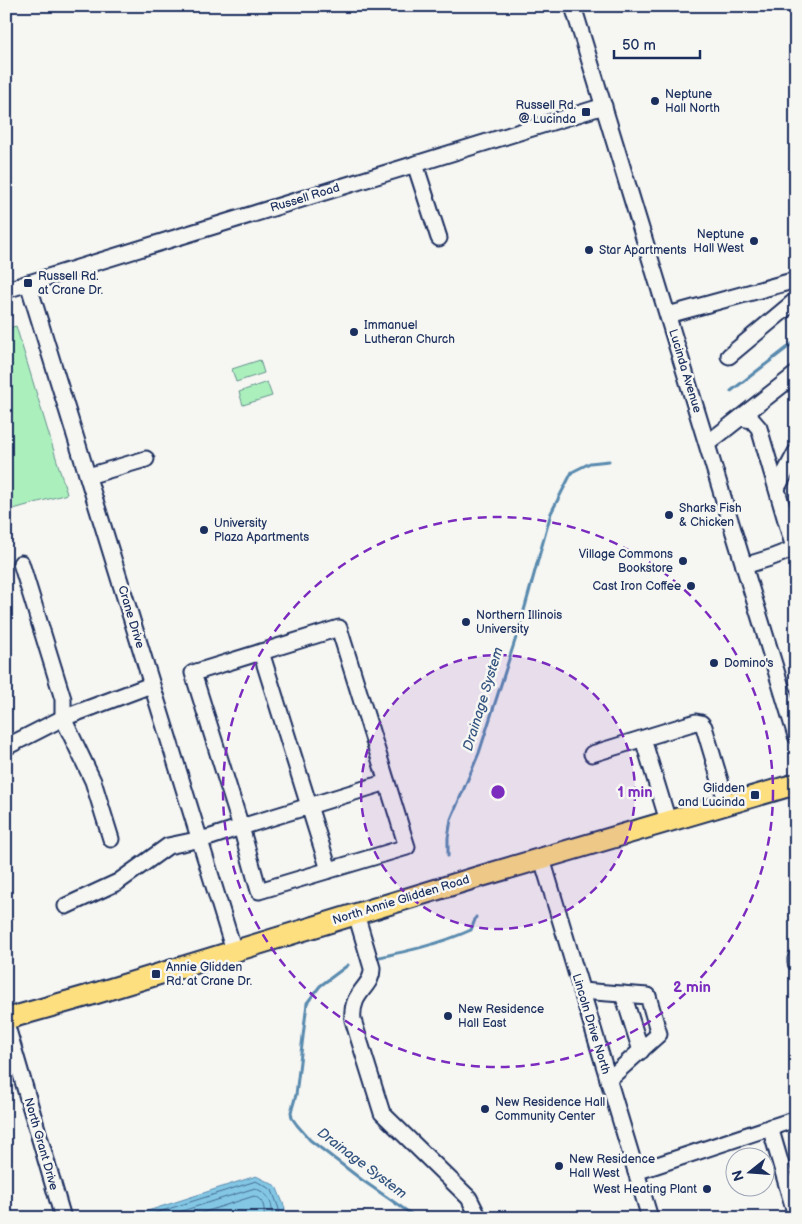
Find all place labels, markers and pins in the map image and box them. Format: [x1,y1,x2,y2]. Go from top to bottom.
place label: Neptune Hall North [665,87,720,116]
marker: Neptune Hall North [649,95,661,107]
place label: Russell Rd. @ Lucinda [515,98,576,127]
marker: Russell Rd. @ Lucinda [580,106,592,118]
place label: Neptune Hall West [693,227,744,256]
marker: Neptune Hall West [748,235,760,247]
place label: Star Apartments [599,243,687,258]
marker: Star Apartments [583,244,595,256]
place label: Russell Rd. at Crane Dr. [38,269,103,298]
marker: Russell Rd. at Crane Dr. [22,277,34,289]
place label: Immanuel Lutheran Church [364,318,455,347]
marker: Immanuel Lutheran Church [348,326,360,338]
place label: Sharks Fish & Chicken [679,501,742,530]
marker: Sharks Fish & Chicken [663,509,675,521]
place label: University Plaza Apartments [214,516,309,545]
marker: University Plaza Apartments [198,524,210,536]
place label: Village Commons Bookstore [579,547,673,576]
marker: Village Commons Bookstore [677,555,689,567]
place label: Cast Iron Coffee [593,579,681,594]
marker: Cast Iron Coffee [685,580,697,592]
place label: Northern Illinois University [476,608,562,637]
marker: Northern Illinois University [460,616,472,628]
place label: Domino's [724,656,773,671]
marker: Domino's [708,657,720,669]
place label: Glidden and Lucinda [678,781,745,810]
centre of rings [489,783,507,801]
marker: Glidden and Lucinda [749,789,761,801]
place label: Annie Glidden Rd. at Crane Dr. [166,960,252,989]
marker: Annie Glidden Rd. at Crane Dr. [150,968,162,980]
place label: New Residence Hall East [458,1002,544,1031]
marker: New Residence Hall East [442,1010,454,1022]
place label: New Residence Hall Community Center [495,1095,605,1124]
marker: New Residence Hall Community Center [479,1103,491,1115]
place label: New Residence Hall West [569,1152,655,1181]
marker: New Residence Hall West [553,1160,565,1172]
place label: West Heating Plant [593,1182,697,1197]
marker: West Heating Plant [701,1183,713,1195]

